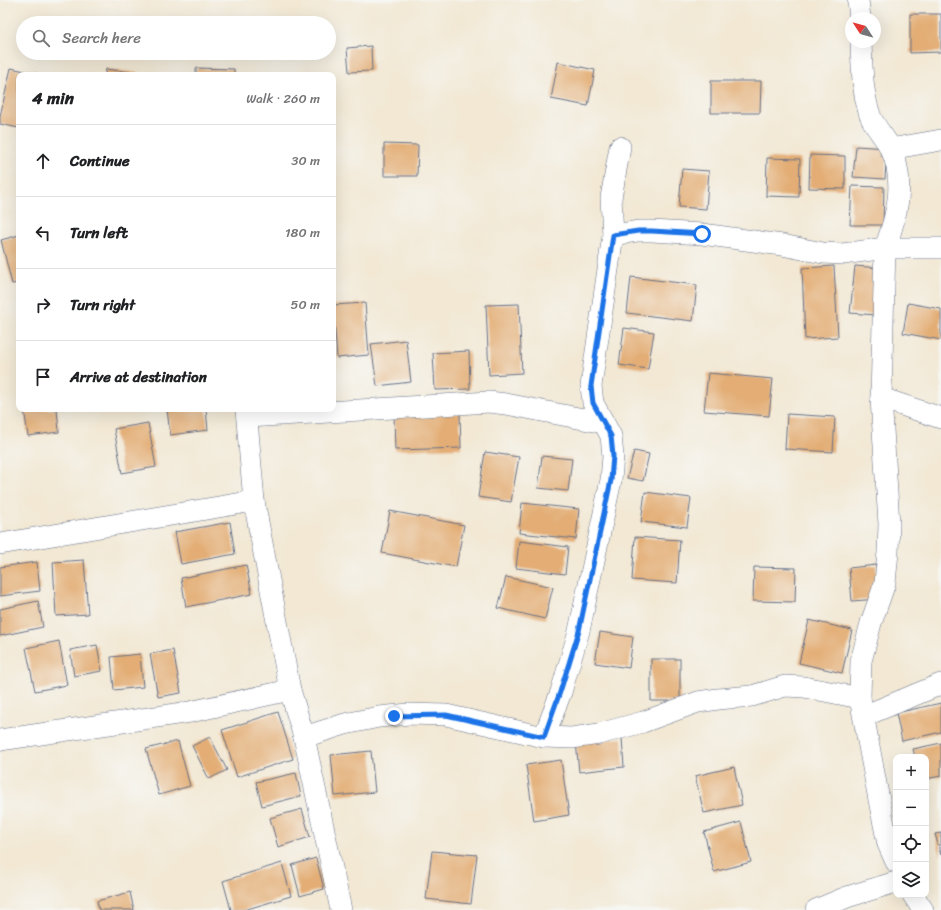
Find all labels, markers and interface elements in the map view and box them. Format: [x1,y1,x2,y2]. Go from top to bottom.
north arrow [845,12,881,48]
search box [16,16,336,60]
text: Search here [62,25,141,51]
icon: search [30,27,52,49]
text: 4 min [32,83,74,113]
text: Walk · 260 m [246,87,320,110]
text: Continue [70,148,130,174]
text: 30 m [291,149,320,172]
icon: ahead [32,150,54,172]
text: Turn left [70,220,128,246]
text: 180 m [285,221,320,244]
icon: left [32,222,54,244]
route start [693,225,711,243]
text: Turn right [70,292,135,318]
text: 50 m [290,293,320,316]
icon: right [32,294,54,316]
text: Arrive at destination [70,364,207,390]
icon: arrive [32,366,54,388]
route end [385,707,403,725]
map controls [893,754,929,898]
button: + [893,754,929,790]
button: − [893,790,929,826]
button: locate [893,826,929,862]
button: layers [893,862,929,898]

